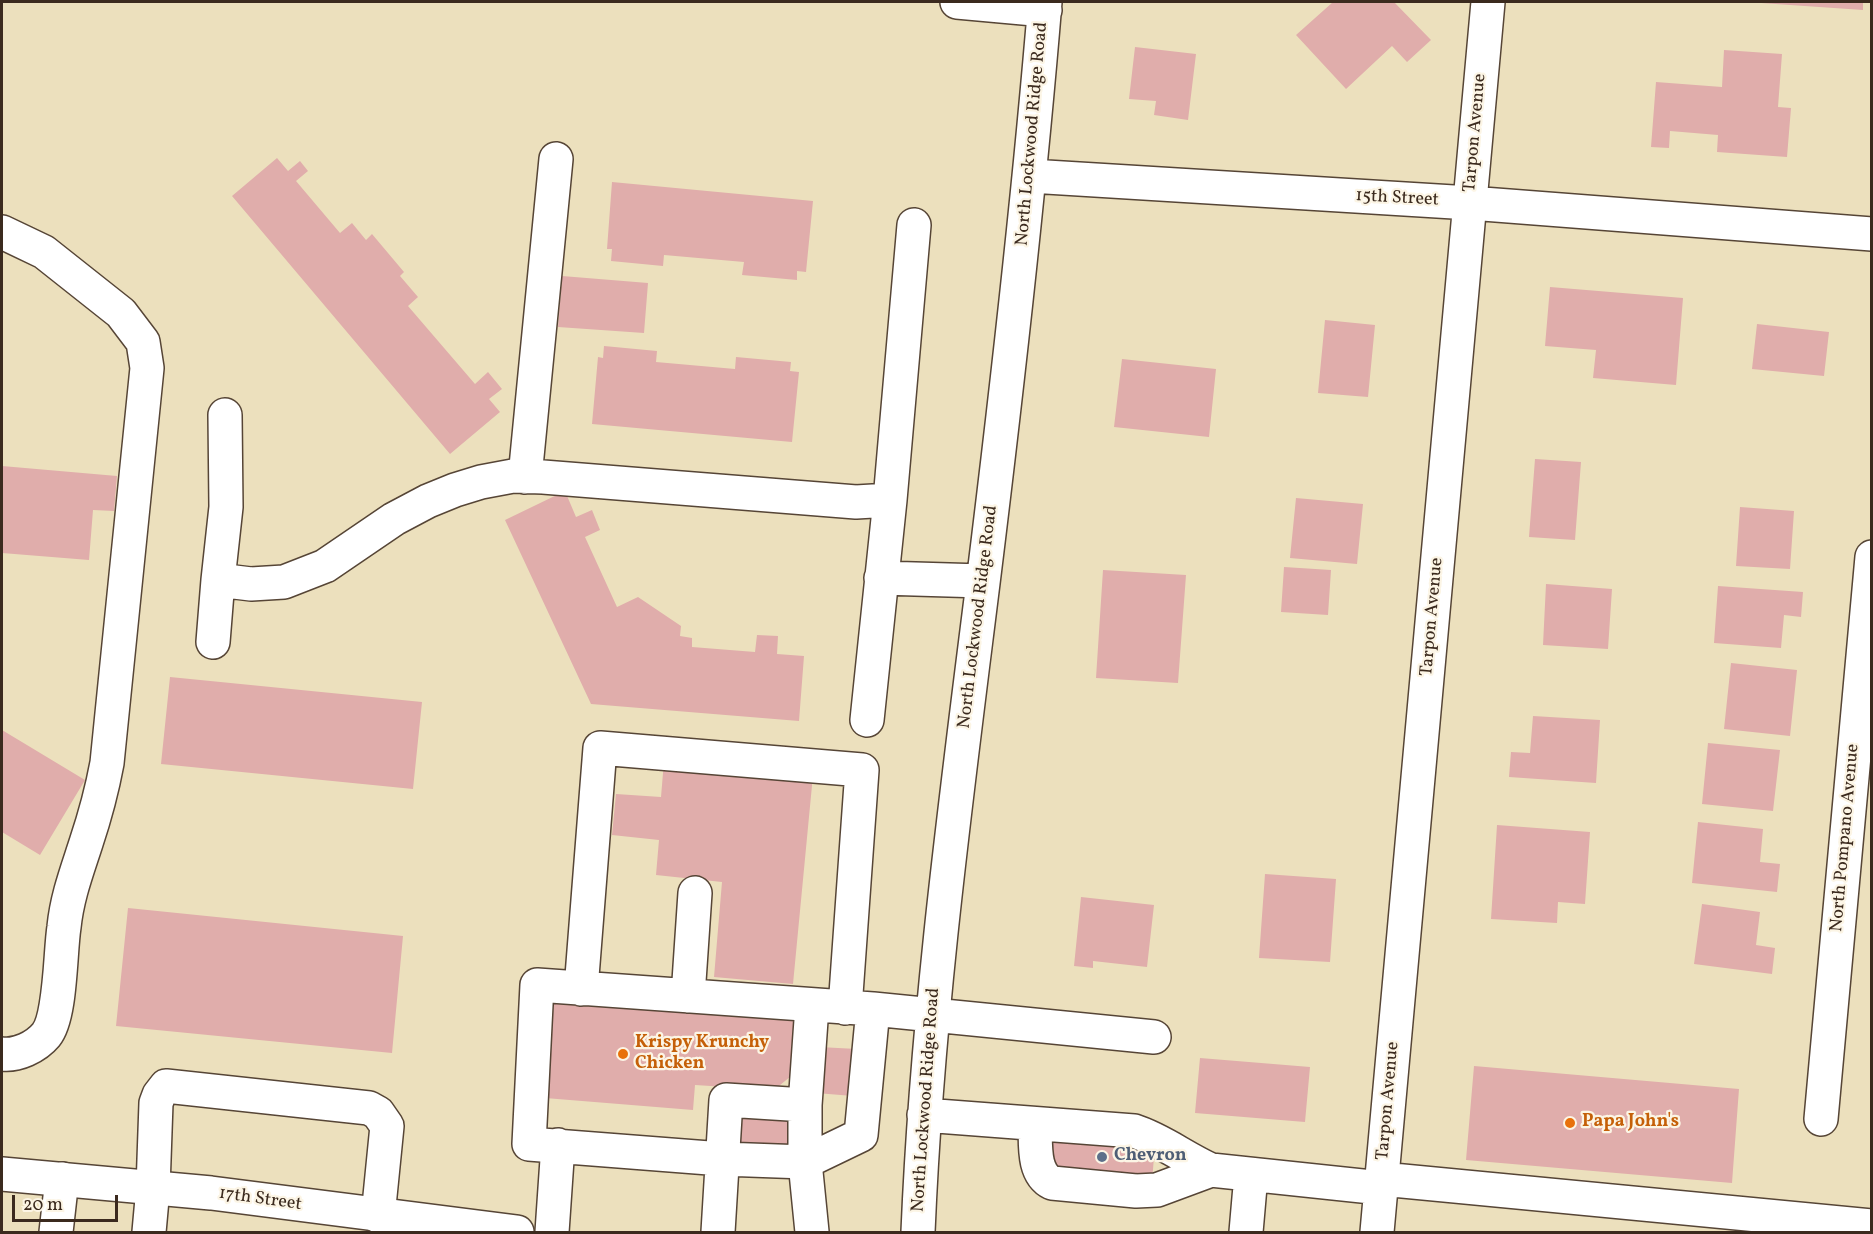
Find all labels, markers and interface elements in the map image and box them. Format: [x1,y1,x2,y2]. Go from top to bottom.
street label: North Lockwood Ridge Road [1012,21,1054,247]
street label: Tarpon Avenue [1460,73,1492,193]
street label: 15th Street [1355,186,1439,212]
street label: North Lockwood Ridge Road [955,504,1003,730]
street label: Tarpon Avenue [1417,557,1449,677]
street label: North Pompano Avenue [1827,743,1865,933]
street label: North Lockwood Ridge Road [908,987,946,1213]
place label: Krispy Krunchy Chicken [635,1033,769,1076]
street label: Tarpon Avenue [1373,1041,1405,1161]
marker: Krispy Krunchy Chicken [616,1047,630,1061]
place label: Papa John's [1582,1112,1679,1134]
marker: Papa John's [1563,1116,1577,1130]
place label: Chevron [1114,1146,1187,1168]
marker: Chevron [1095,1150,1109,1164]
scale bar [15,1183,122,1221]
street label: 17th Street [217,1183,303,1217]
text: 20 m [23,1193,63,1218]

